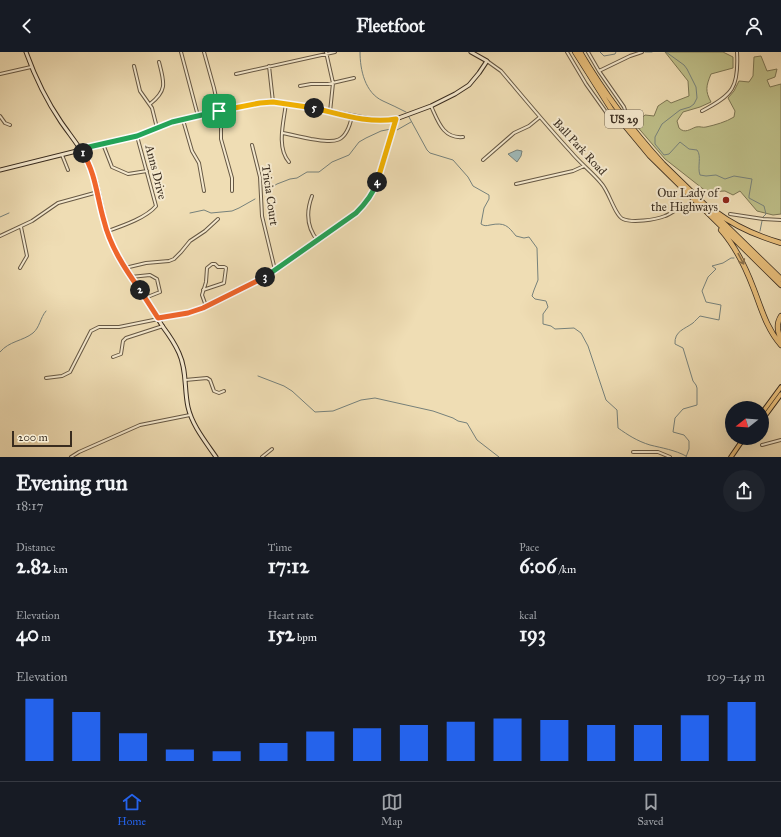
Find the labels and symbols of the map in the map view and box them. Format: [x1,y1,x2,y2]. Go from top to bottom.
pin [202,94,236,128]
pin: 5 [304,98,324,118]
road number: US 29 [605,110,643,128]
street label: Ball Park Road [550,116,610,178]
street label: Anns Drive [142,142,170,201]
pin: 1 [73,143,93,163]
street label: Tricia Court [259,164,281,227]
pin: 4 [367,172,387,192]
place label: Our Lady of the Highways [651,186,720,215]
marker: Our Lady of the Highways [721,195,731,205]
one-way arrow [738,253,745,265]
pin: 3 [255,267,275,287]
pin: 2 [130,280,150,300]
north arrow [725,401,769,445]
scale bar [12,429,72,448]

